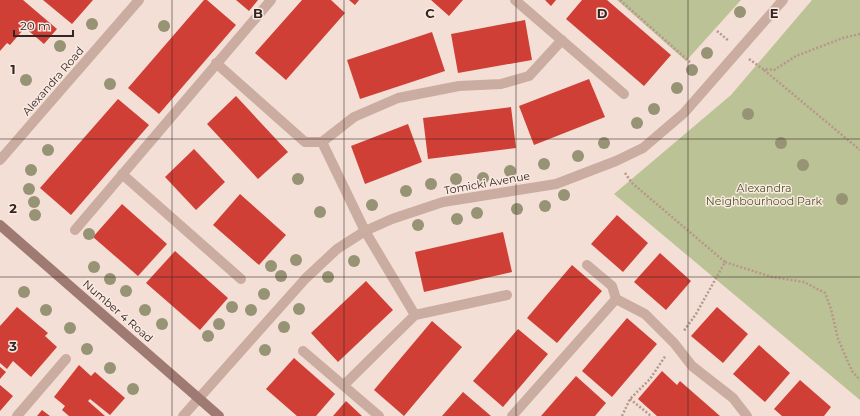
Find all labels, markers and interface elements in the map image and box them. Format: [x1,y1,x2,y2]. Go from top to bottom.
text: B [253,5,263,21]
text: C [425,5,435,21]
text: D [597,5,608,21]
text: E [770,5,779,21]
scale bar [14,12,73,38]
text: 20 m [20,18,51,33]
street label: Alexandra Road [19,44,87,118]
text: 1 [10,61,16,77]
street label: Tomicki Avenue [443,168,532,197]
park label: Alexandra Neighbourhood Park [706,181,823,208]
text: 2 [9,200,17,216]
street label: Number 4 Road [80,277,156,345]
text: 3 [8,338,17,354]

